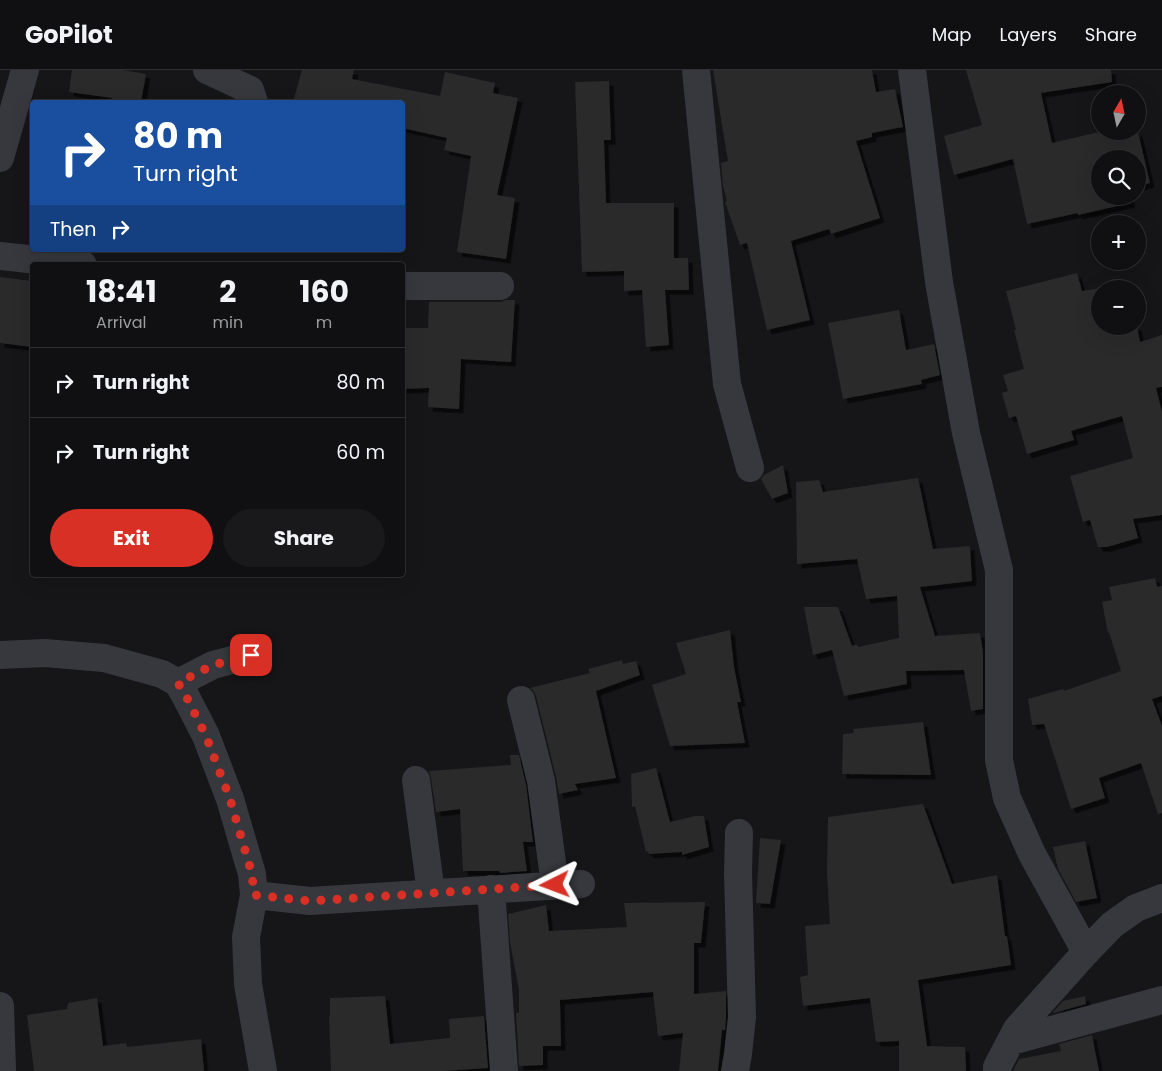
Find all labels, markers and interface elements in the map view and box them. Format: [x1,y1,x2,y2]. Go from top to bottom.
text: GoPilot [25,18,113,51]
text: Map [932,22,972,47]
text: Layers [1000,22,1057,47]
text: Share [1085,22,1137,47]
north arrow [1091,85,1146,140]
map controls [1091,85,1146,335]
text: 80 m [133,111,223,160]
icon: right [50,120,115,185]
button: search [1091,150,1146,205]
text: Turn right [133,158,238,189]
icon: right [106,215,134,243]
button: + [1091,215,1146,270]
text: Then [50,216,96,243]
text: 18:41 [86,270,157,313]
text: 2 [219,270,236,313]
text: 160 [299,270,349,313]
button: − [1091,280,1146,335]
text: Arrival [96,311,146,334]
text: min [213,311,243,334]
text: m [316,311,332,334]
icon: right [50,369,78,397]
text: Turn right [93,369,189,396]
text: 80 m [336,369,385,396]
icon: right [50,439,78,467]
text: Turn right [93,439,189,466]
text: 60 m [336,439,385,466]
button: Exit [50,509,213,567]
button: Share [223,509,385,567]
pin [230,634,272,676]
icon: arrive [237,641,265,669]
position arrow [528,858,580,910]

